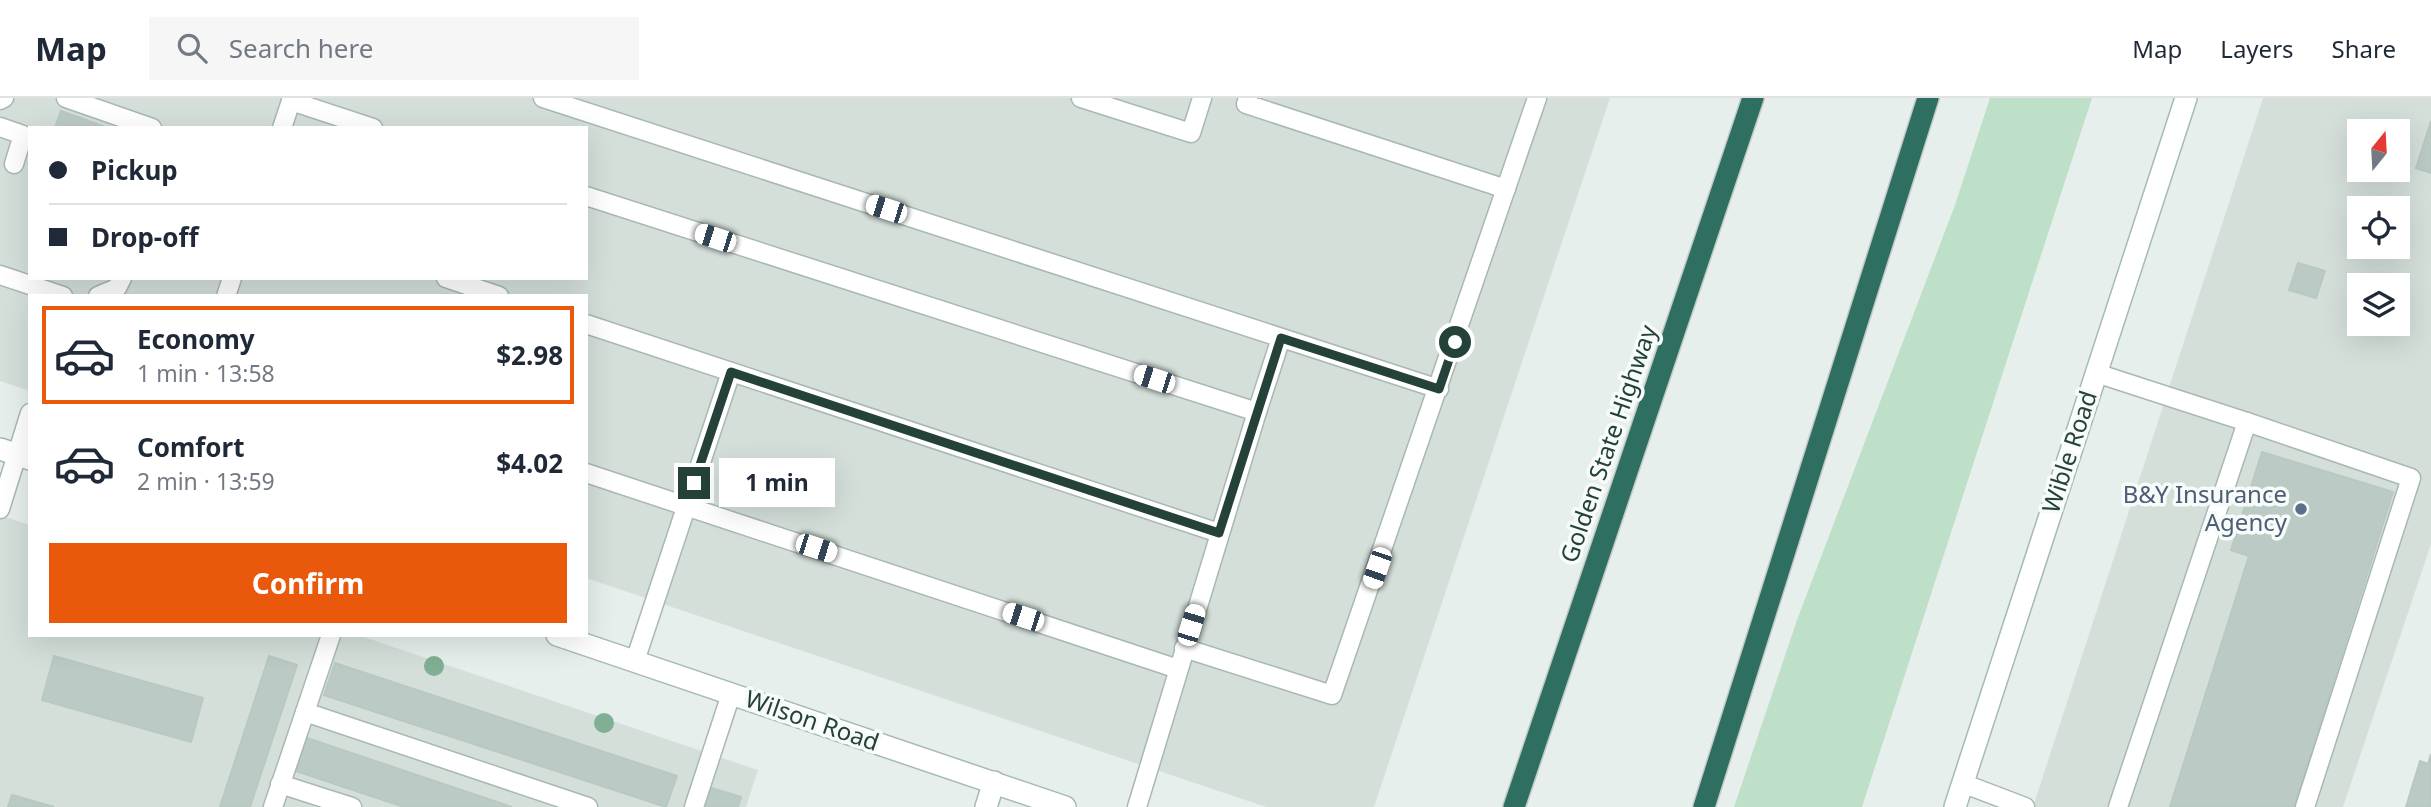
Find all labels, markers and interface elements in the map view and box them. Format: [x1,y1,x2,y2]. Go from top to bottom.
search box [149,17,639,80]
text: Map [35,26,107,71]
icon: search [173,29,211,67]
text: Search here [229,30,373,66]
text: Map [2132,32,2182,65]
text: Layers [2220,32,2294,65]
text: Share [2332,32,2396,65]
north arrow [2347,119,2410,182]
map controls [2347,119,2410,336]
text: Pickup [91,152,178,188]
car [863,193,910,225]
button: locate [2347,196,2410,259]
text: Drop-off [91,219,198,255]
car [692,222,739,254]
button: layers [2347,273,2410,336]
street label: Golden State Highway [1551,320,1664,567]
text: Economy [137,321,255,357]
icon: car [53,324,116,387]
route start [1439,326,1471,358]
text: $2.98 [496,337,563,373]
text: 1 min · 13:58 [137,357,275,389]
car [1131,363,1178,395]
street label: Wible Road [2033,386,2104,517]
text: Comfort [137,429,245,465]
icon: car [53,432,116,495]
text: $4.02 [496,445,563,481]
callout: 1 min [718,458,834,508]
text: 2 min · 13:59 [137,465,275,497]
text: 1 min [745,466,809,498]
route end [678,467,710,499]
place label: B&Y Insurance Agency [2123,477,2288,538]
marker: B&Y Insurance Agency [2293,501,2309,517]
car [793,532,840,564]
button: Confirm [49,543,567,623]
car [1361,545,1394,591]
car [1000,601,1047,633]
car [1175,602,1208,648]
street label: Wilson Road [741,681,884,758]

